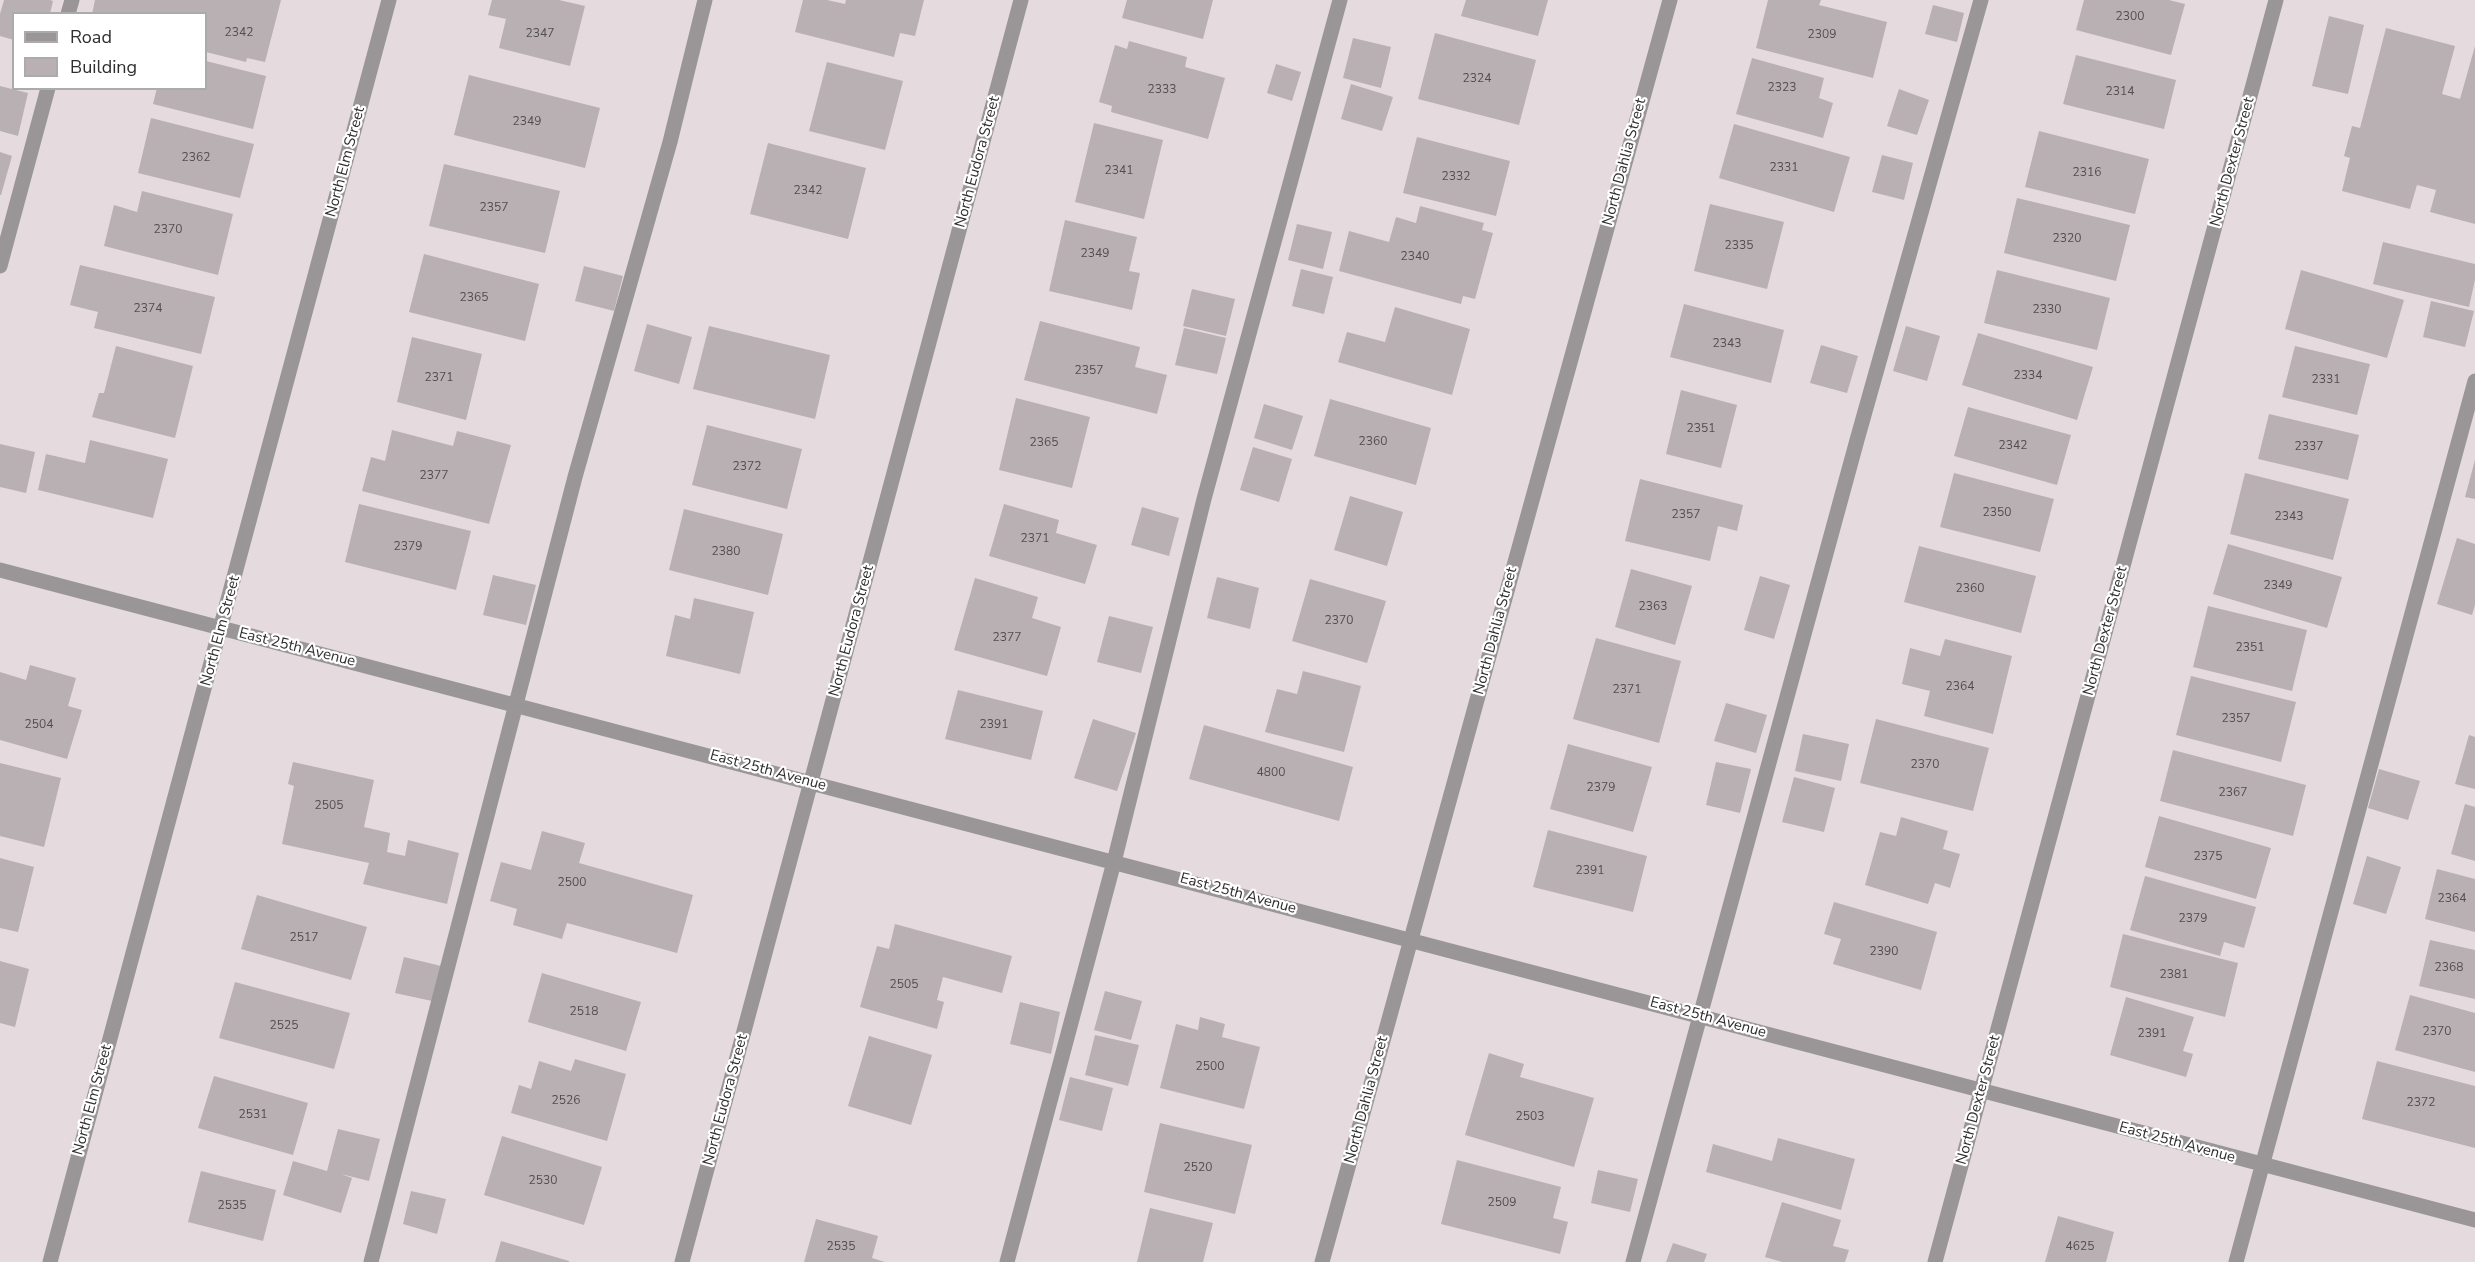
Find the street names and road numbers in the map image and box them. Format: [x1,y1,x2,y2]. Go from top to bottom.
street label: North Eudora Street [952,94,1004,230]
street label: North Dexter Street [2207,95,2259,229]
street label: North Dahlia Street [1599,96,1651,228]
street label: North Elm Street [323,105,369,219]
street label: North Eudora Street [826,563,878,699]
street label: North Dexter Street [2080,564,2132,698]
street label: North Dahlia Street [1470,565,1522,697]
street label: North Elm Street [198,574,244,688]
street label: East 25th Avenue [237,625,357,671]
street label: East 25th Avenue [708,747,828,795]
street label: East 25th Avenue [1178,870,1298,918]
street label: East 25th Avenue [1648,994,1768,1042]
street label: North Eudora Street [700,1032,752,1168]
street label: North Dexter Street [1953,1033,2005,1167]
street label: North Dahlia Street [1341,1034,1393,1166]
street label: North Elm Street [70,1043,116,1157]
street label: East 25th Avenue [2117,1119,2237,1167]

